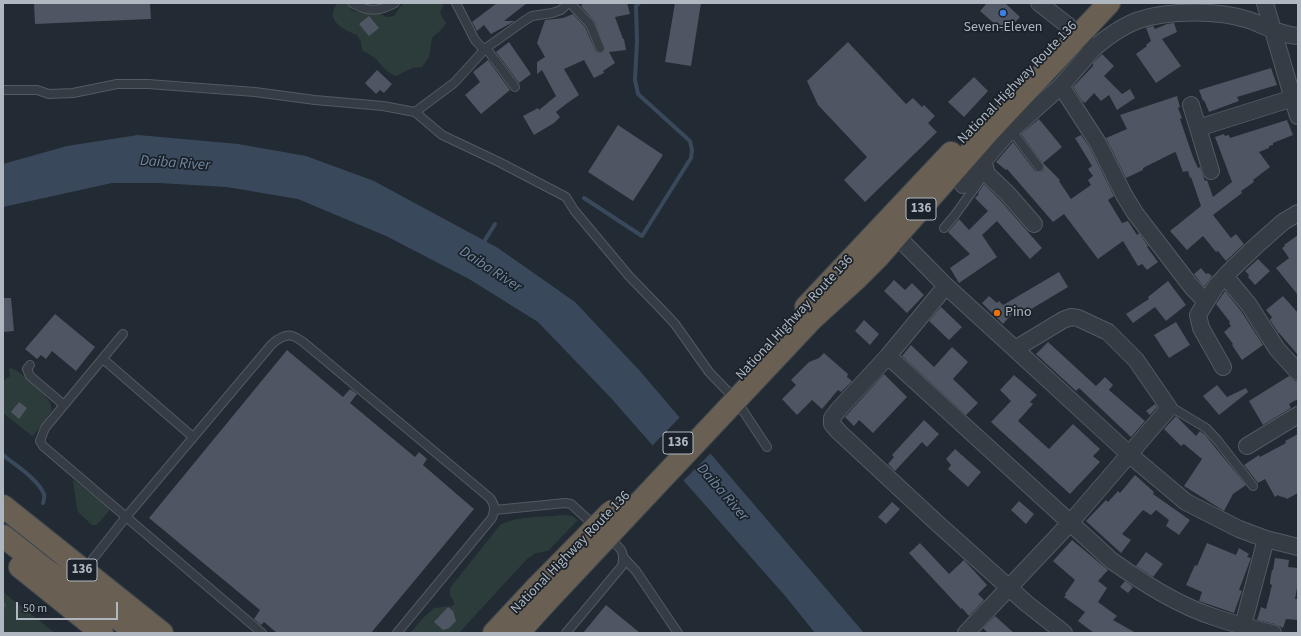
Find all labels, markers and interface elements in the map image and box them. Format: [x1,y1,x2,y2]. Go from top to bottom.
marker: Seven-Eleven [998,8,1008,18]
street label: National Highway Route 136 [955,18,1081,148]
place label: Seven-Eleven [964,20,1042,36]
water label: Daiba River [139,153,211,175]
road number: 136 [906,198,936,220]
water label: Daiba River [456,243,524,297]
street label: National Highway Route 136 [733,252,857,384]
place label: Pino [1005,305,1032,321]
marker: Pino [992,308,1002,318]
road number: 136 [663,432,693,454]
water label: Daiba River [692,461,752,525]
street label: National Highway Route 136 [508,488,634,618]
road number: 136 [67,559,97,581]
scale bar [18,594,120,620]
text: 50 m [23,600,47,617]

